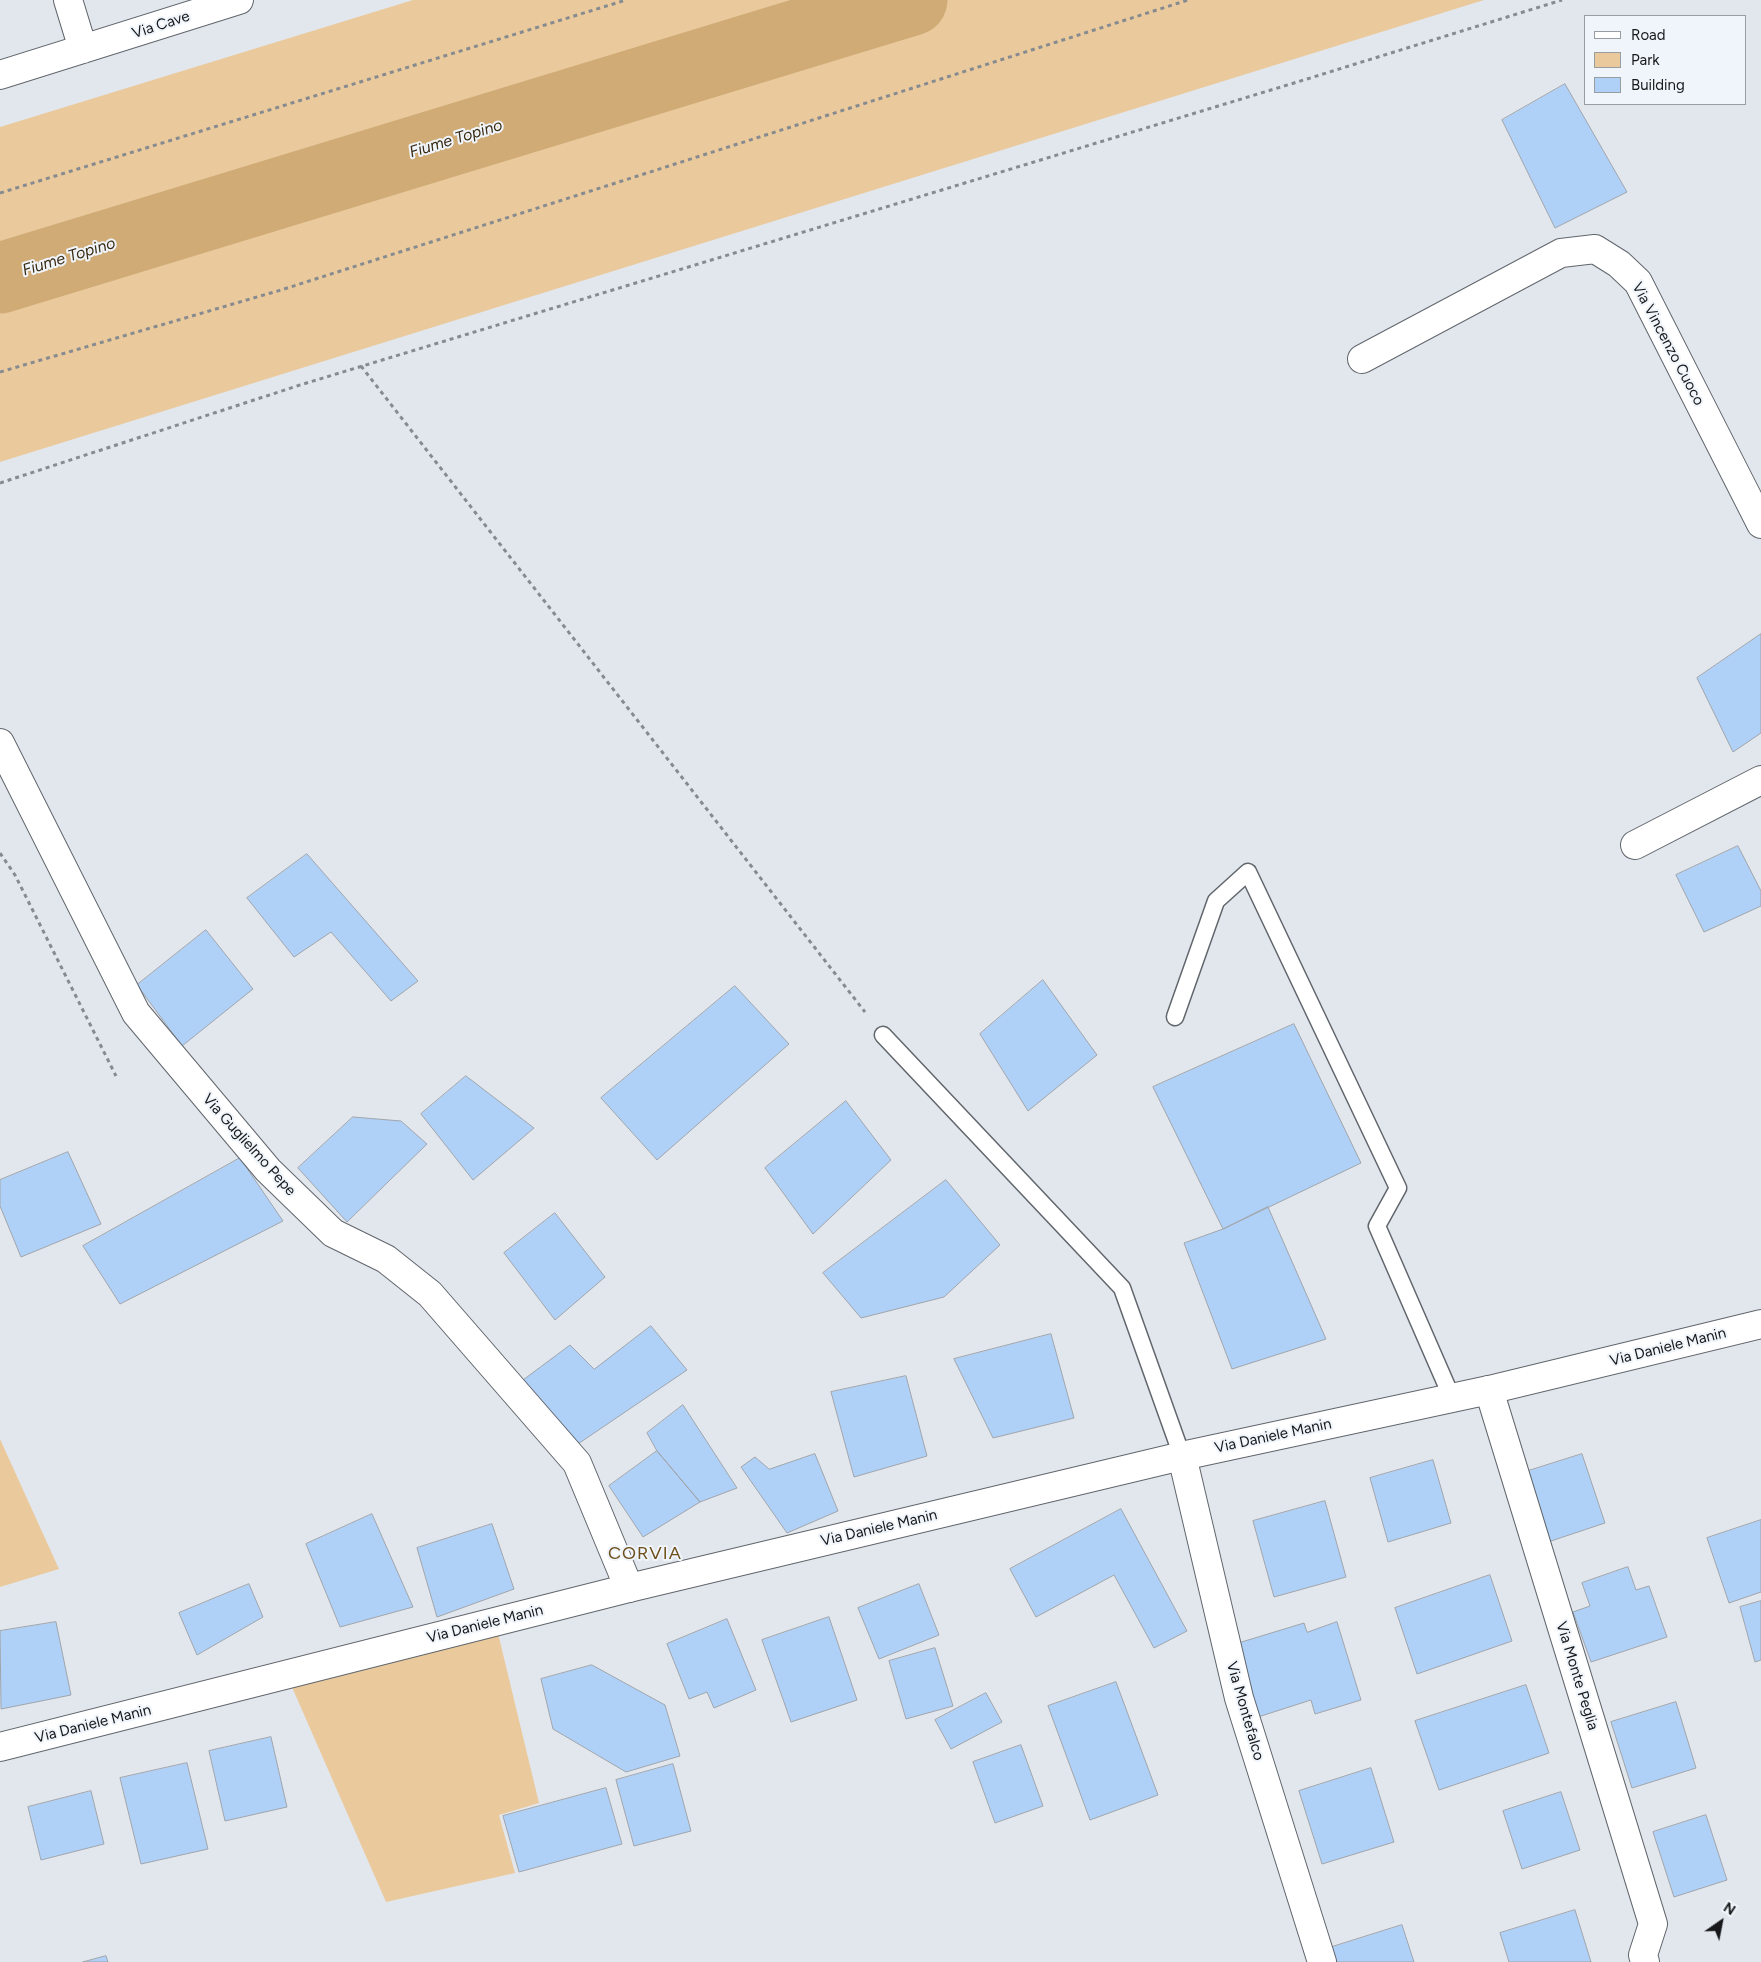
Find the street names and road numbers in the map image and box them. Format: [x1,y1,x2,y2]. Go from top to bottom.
street label: Via Cave [130,7,192,43]
street label: Via Vincenzo Cuoco [1628,279,1708,409]
street label: Via Guglielmo Pepe [198,1090,300,1200]
street label: Via Daniele Manin [1608,1324,1728,1370]
street label: Via Daniele Manin [1213,1415,1333,1457]
street label: Via Daniele Manin [819,1506,939,1550]
street label: Via Daniele Manin [425,1601,545,1647]
street label: Via Monte Peglia [1552,1620,1602,1732]
street label: Via Montefalco [1222,1659,1268,1763]
street label: Via Daniele Manin [33,1701,153,1747]

